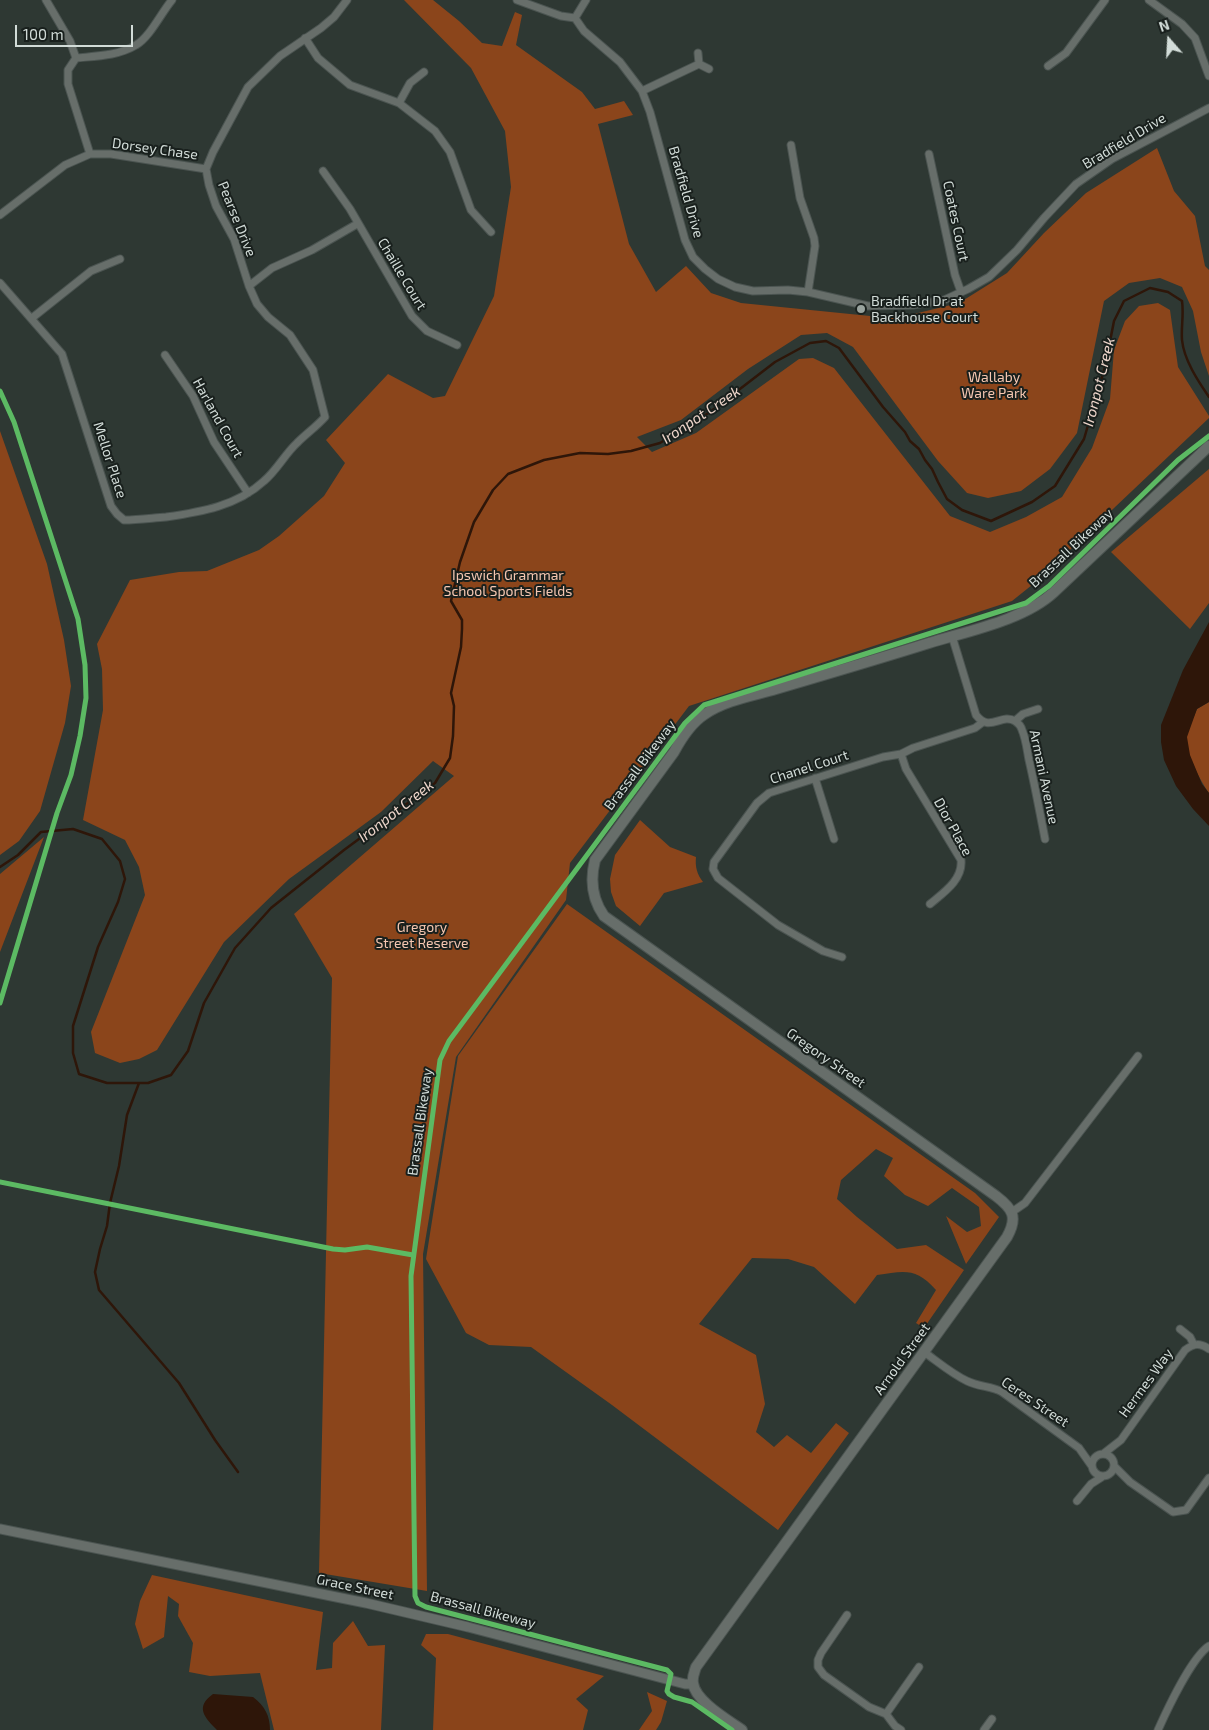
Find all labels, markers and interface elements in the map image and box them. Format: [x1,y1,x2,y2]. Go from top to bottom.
scale bar [18,15,135,47]
north arrow [1144,15,1194,65]
text: N [1156,16,1171,35]
text: 100 m [23,25,64,43]
street label: Bradfield Drive [1079,109,1169,173]
street label: Dorsey Chase [111,135,199,163]
street label: Bradfield Drive [665,144,707,240]
street label: Pearse Drive [214,179,260,259]
street label: Coates Court [939,179,973,263]
street label: Chaille Court [374,235,430,313]
place label: Bradfield Dr at Backhouse Court [871,293,978,326]
marker: Bradfield Dr at Backhouse Court [855,303,867,315]
water label: Ironpot Creek [1079,336,1119,428]
park label: Wallaby Ware Park [961,369,1027,402]
street label: Harland Court [189,375,247,461]
water label: Ironpot Creek [658,382,744,448]
street label: Mellor Place [90,420,130,500]
street label: Brassall Bikeway [1026,505,1116,591]
park label: Ipswich Grammar School Sports Fields [444,567,572,600]
street label: Brassall Bikeway [601,717,679,813]
street label: Armani Avenue [1026,728,1062,826]
street label: Chanel Court [768,746,850,788]
water label: Ironpot Creek [355,776,437,846]
street label: Dior Place [930,795,976,859]
park label: Gregory Street Reserve [375,919,469,952]
street label: Gregory Street [783,1025,869,1091]
street label: Brassall Bikeway [404,1067,436,1177]
street label: Arnold Street [870,1320,934,1398]
street label: Hermes Way [1115,1345,1177,1421]
street label: Ceres Street [998,1373,1072,1431]
street label: Grace Street [315,1571,395,1603]
street label: Brassall Bikeway [428,1588,538,1632]

